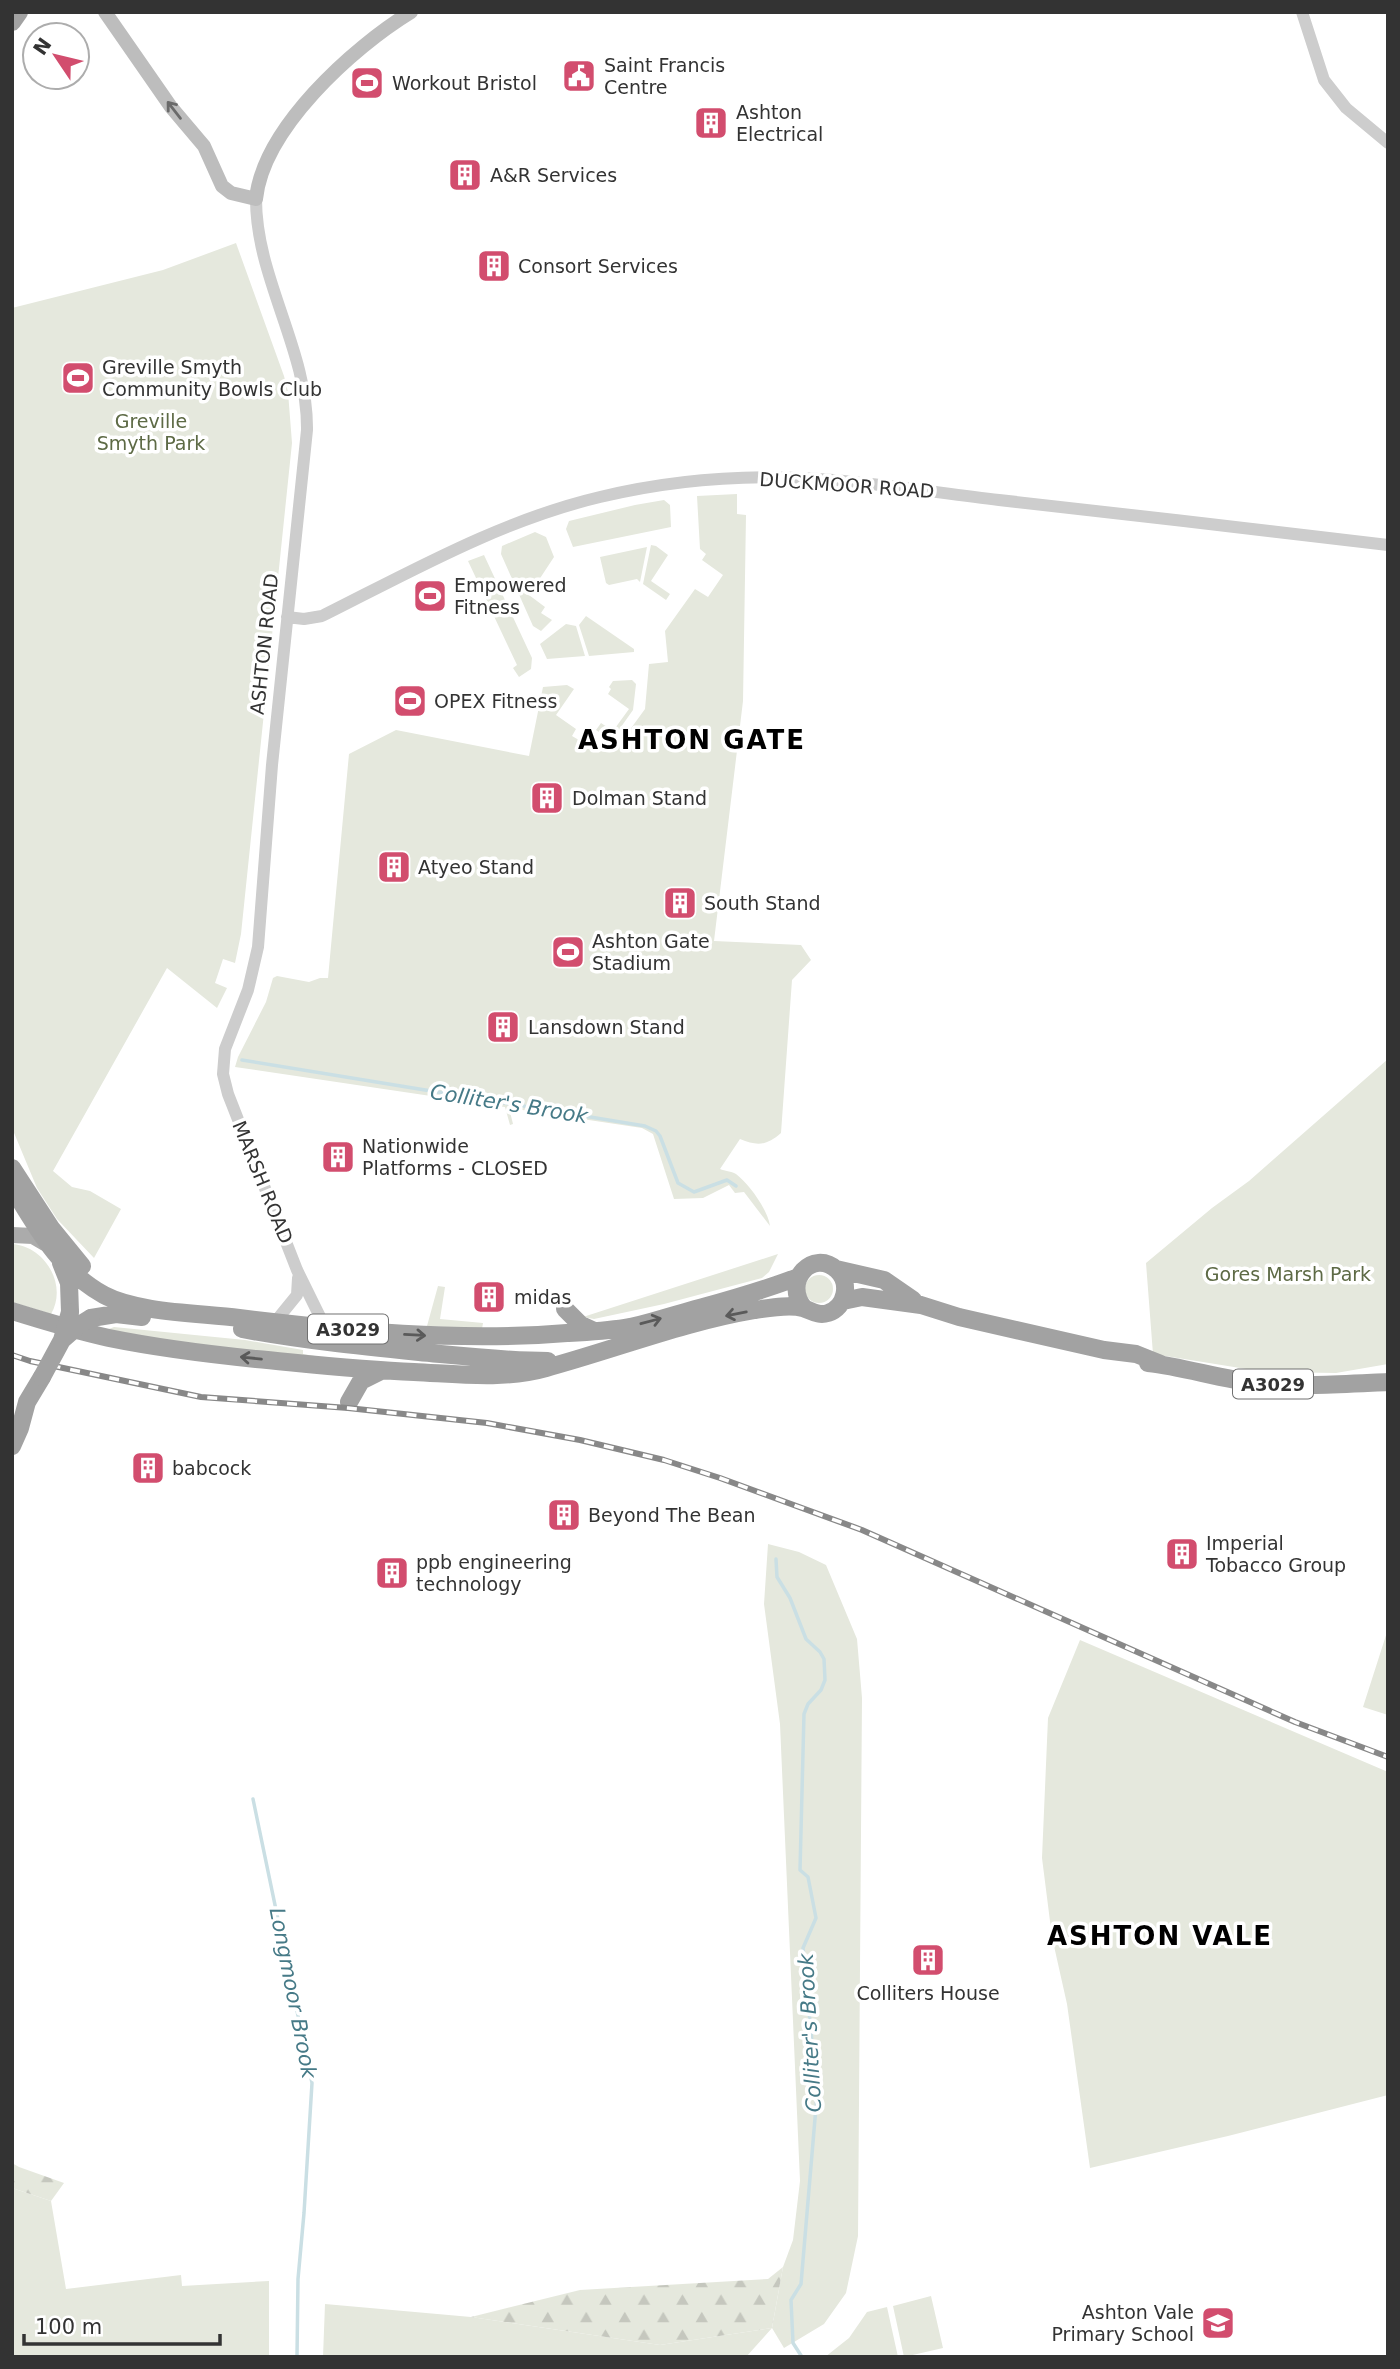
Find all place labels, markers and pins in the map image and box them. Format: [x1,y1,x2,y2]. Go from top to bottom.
place label: Saint Francis Centre [604,54,725,98]
public building icon: Saint Francis Centre [560,57,598,95]
sports icon: Workout Bristol [348,64,386,102]
place label: Workout Bristol [392,72,537,94]
place label: Ashton Electrical [736,101,823,145]
building icon: Ashton Electrical [692,104,730,142]
building icon: A&R Services [446,156,484,194]
place label: A&R Services [490,164,617,186]
building icon: Consort Services [475,247,513,285]
place label: Consort Services [518,255,678,277]
place label: Greville Smyth Community Bowls Club [102,356,322,400]
sports icon: Greville Smyth Community Bowls Club [59,359,97,397]
place label: Empowered Fitness [454,574,567,618]
sports icon: Empowered Fitness [411,577,449,615]
sports icon: OPEX Fitness [391,682,429,720]
place label: OPEX Fitness [434,690,557,712]
building icon: Dolman Stand [528,779,566,817]
place label: Dolman Stand [572,787,707,809]
building icon: Atyeo Stand [375,848,413,886]
place label: Atyeo Stand [418,856,534,878]
building icon: South Stand [661,884,699,922]
place label: South Stand [704,892,821,914]
place label: Ashton Gate Stadium [592,930,710,974]
sports icon: Ashton Gate Stadium [549,933,587,971]
building icon: Lansdown Stand [484,1008,522,1046]
place label: Lansdown Stand [528,1016,685,1038]
place label: Nationwide Platforms - CLOSED [362,1135,548,1179]
building icon: Nationwide Platforms - CLOSED [319,1138,357,1176]
building icon: midas [470,1278,508,1316]
place label: midas [514,1286,571,1308]
building icon: babcock [129,1449,167,1487]
place label: babcock [172,1457,251,1479]
building icon: Beyond The Bean [545,1496,583,1534]
place label: Beyond The Bean [588,1504,756,1526]
place label: Imperial Tobacco Group [1205,1532,1346,1576]
building icon: Imperial Tobacco Group [1163,1535,1201,1573]
place label: ppb engineering technology [416,1551,572,1595]
building icon: ppb engineering technology [373,1554,411,1592]
building icon: Colliters House [909,1941,947,1979]
place label: Colliters House [856,1982,1000,2004]
place label: Ashton Vale Primary School [1051,2301,1194,2345]
school or university icon: Ashton Vale Primary School [1199,2304,1237,2342]

